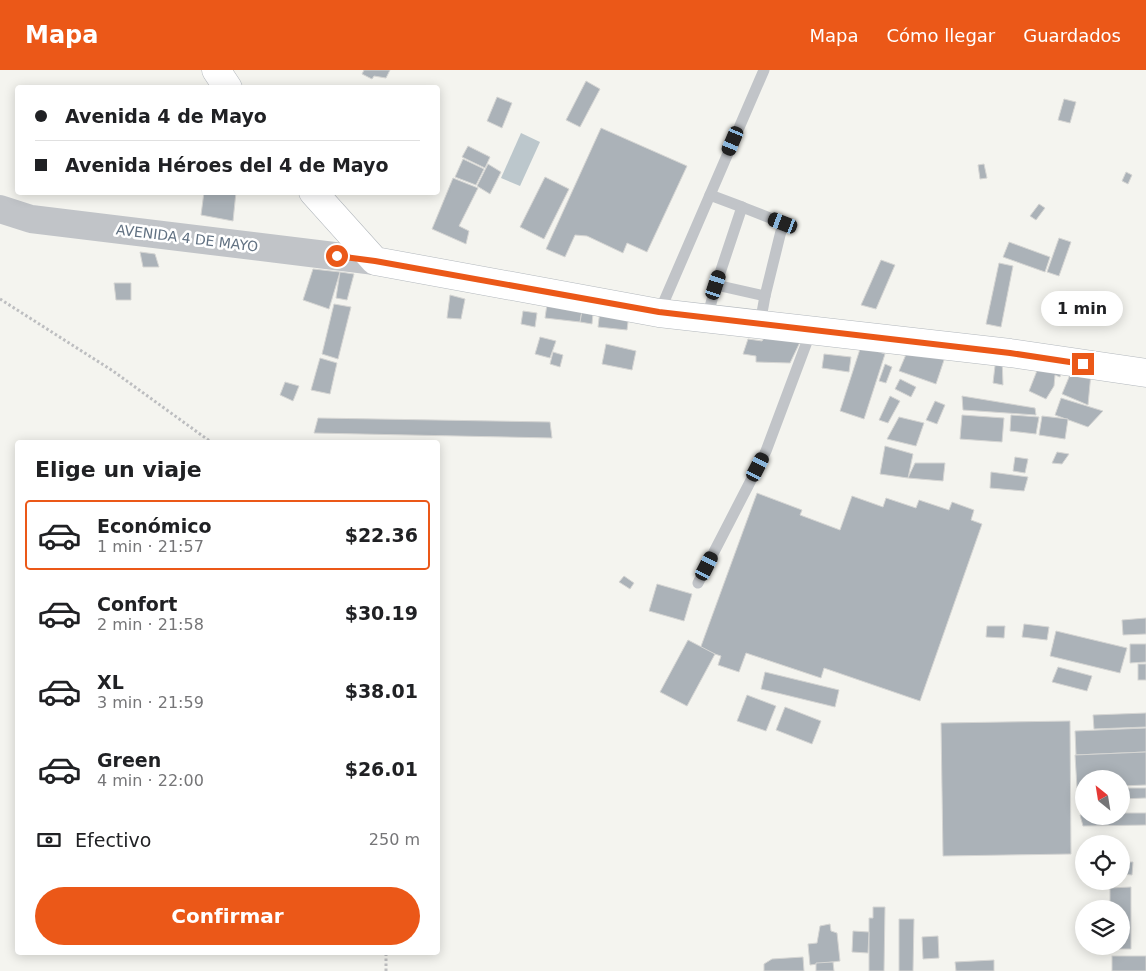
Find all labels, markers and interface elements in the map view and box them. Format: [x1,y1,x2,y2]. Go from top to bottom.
text: Mapa [25,21,98,49]
text: Mapa [809,25,858,46]
text: Cómo llegar [886,25,995,46]
text: Guardados [1023,25,1121,46]
text: Avenida 4 de Mayo [65,105,267,127]
car [720,124,745,158]
text: Avenida Héroes del 4 de Mayo [65,154,389,176]
car [766,211,799,235]
street label: AVENIDA 4 DE MAYO [115,221,259,255]
route start [326,245,348,267]
car [704,268,727,302]
callout: 1 min [1042,292,1124,326]
text: 1 min [1057,299,1107,318]
route end [1072,353,1094,375]
car [744,450,771,484]
text: Elige un viaje [35,457,202,482]
icon: car [37,513,82,558]
text: Económico [97,515,212,537]
text: $22.36 [345,524,418,546]
text: 1 min · 21:57 [97,537,204,556]
car [693,549,720,583]
icon: car [37,591,82,636]
text: Confort [97,593,177,615]
text: $30.19 [345,602,418,624]
text: 2 min · 21:58 [97,615,204,634]
icon: car [37,669,82,714]
text: XL [97,671,124,693]
text: $38.01 [345,680,418,702]
text: 3 min · 21:59 [97,693,204,712]
icon: car [37,747,82,792]
text: Green [97,749,161,771]
text: $26.01 [345,758,418,780]
north arrow [1075,770,1130,825]
map controls [1075,770,1130,955]
text: 4 min · 22:00 [97,771,204,790]
icon: cash [35,826,63,854]
text: Efectivo [75,829,151,851]
text: 250 m [369,830,420,849]
button: locate [1075,835,1130,890]
button: Confirmar [35,887,420,945]
button: layers [1075,900,1130,955]

